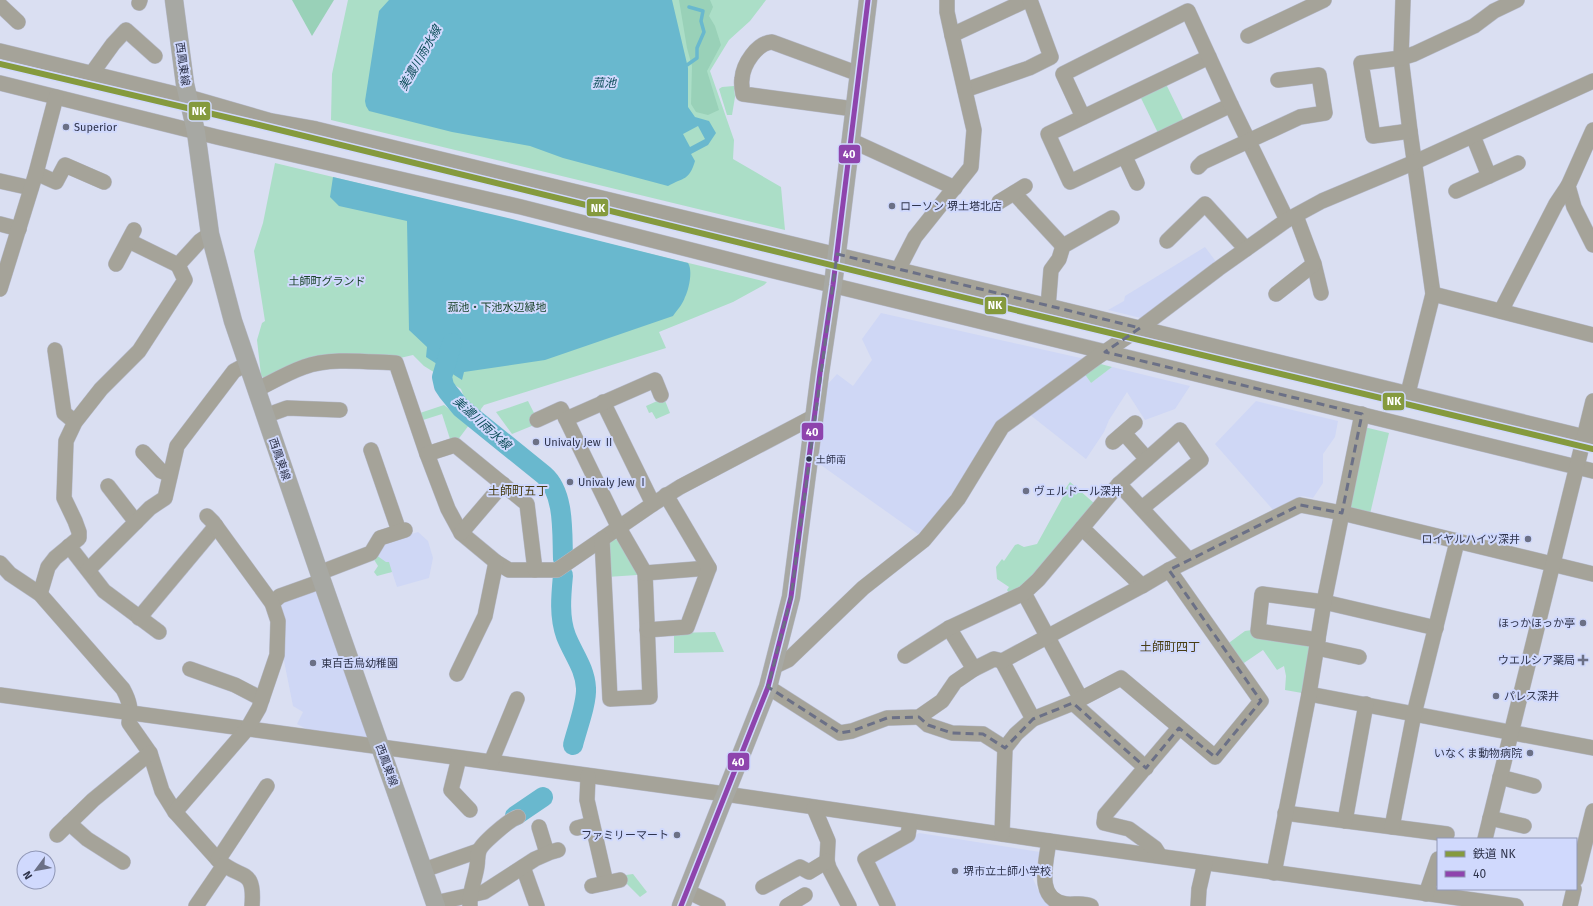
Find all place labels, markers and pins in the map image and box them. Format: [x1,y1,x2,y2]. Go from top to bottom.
place label: Superior [74,121,118,134]
marker: Superior [61,122,71,132]
place label: ローソン 堺土塔北店 [900,200,1002,213]
marker: ローソン 堺土塔北店 [887,201,897,211]
place label: Univaly Jew Ⅱ [544,436,615,449]
marker: Univaly Jew Ⅱ [531,437,541,447]
marker: 土師南 [804,454,814,464]
place label: 土師南 [816,454,846,466]
place label: Univaly Jew Ⅰ [578,476,649,489]
marker: Univaly Jew Ⅰ [565,477,575,487]
place label: ヴェルドール深井 [1034,485,1122,498]
marker: ヴェルドール深井 [1021,486,1031,496]
place label: ロイヤルハイツ深井 [1422,533,1520,546]
marker: ロイヤルハイツ深井 [1523,534,1533,544]
place label: ほっかほっか亭 [1498,617,1575,630]
marker: ほっかほっか亭 [1578,618,1588,628]
place label: ウエルシア薬局 [1498,654,1575,667]
marker: ウエルシア薬局 [1578,655,1588,665]
place label: 東百舌鳥幼稚園 [321,657,398,670]
marker: 東百舌鳥幼稚園 [308,658,318,668]
place label: パレス深井 [1504,690,1559,703]
marker: パレス深井 [1491,691,1501,701]
place label: いなくま動物病院 [1434,747,1522,760]
marker: いなくま動物病院 [1525,748,1535,758]
place label: ファミリーマート [581,829,669,842]
marker: ファミリーマート [672,830,682,840]
place label: 堺市立土師小学校 [963,865,1051,878]
marker: 堺市立土師小学校 [950,866,960,876]

